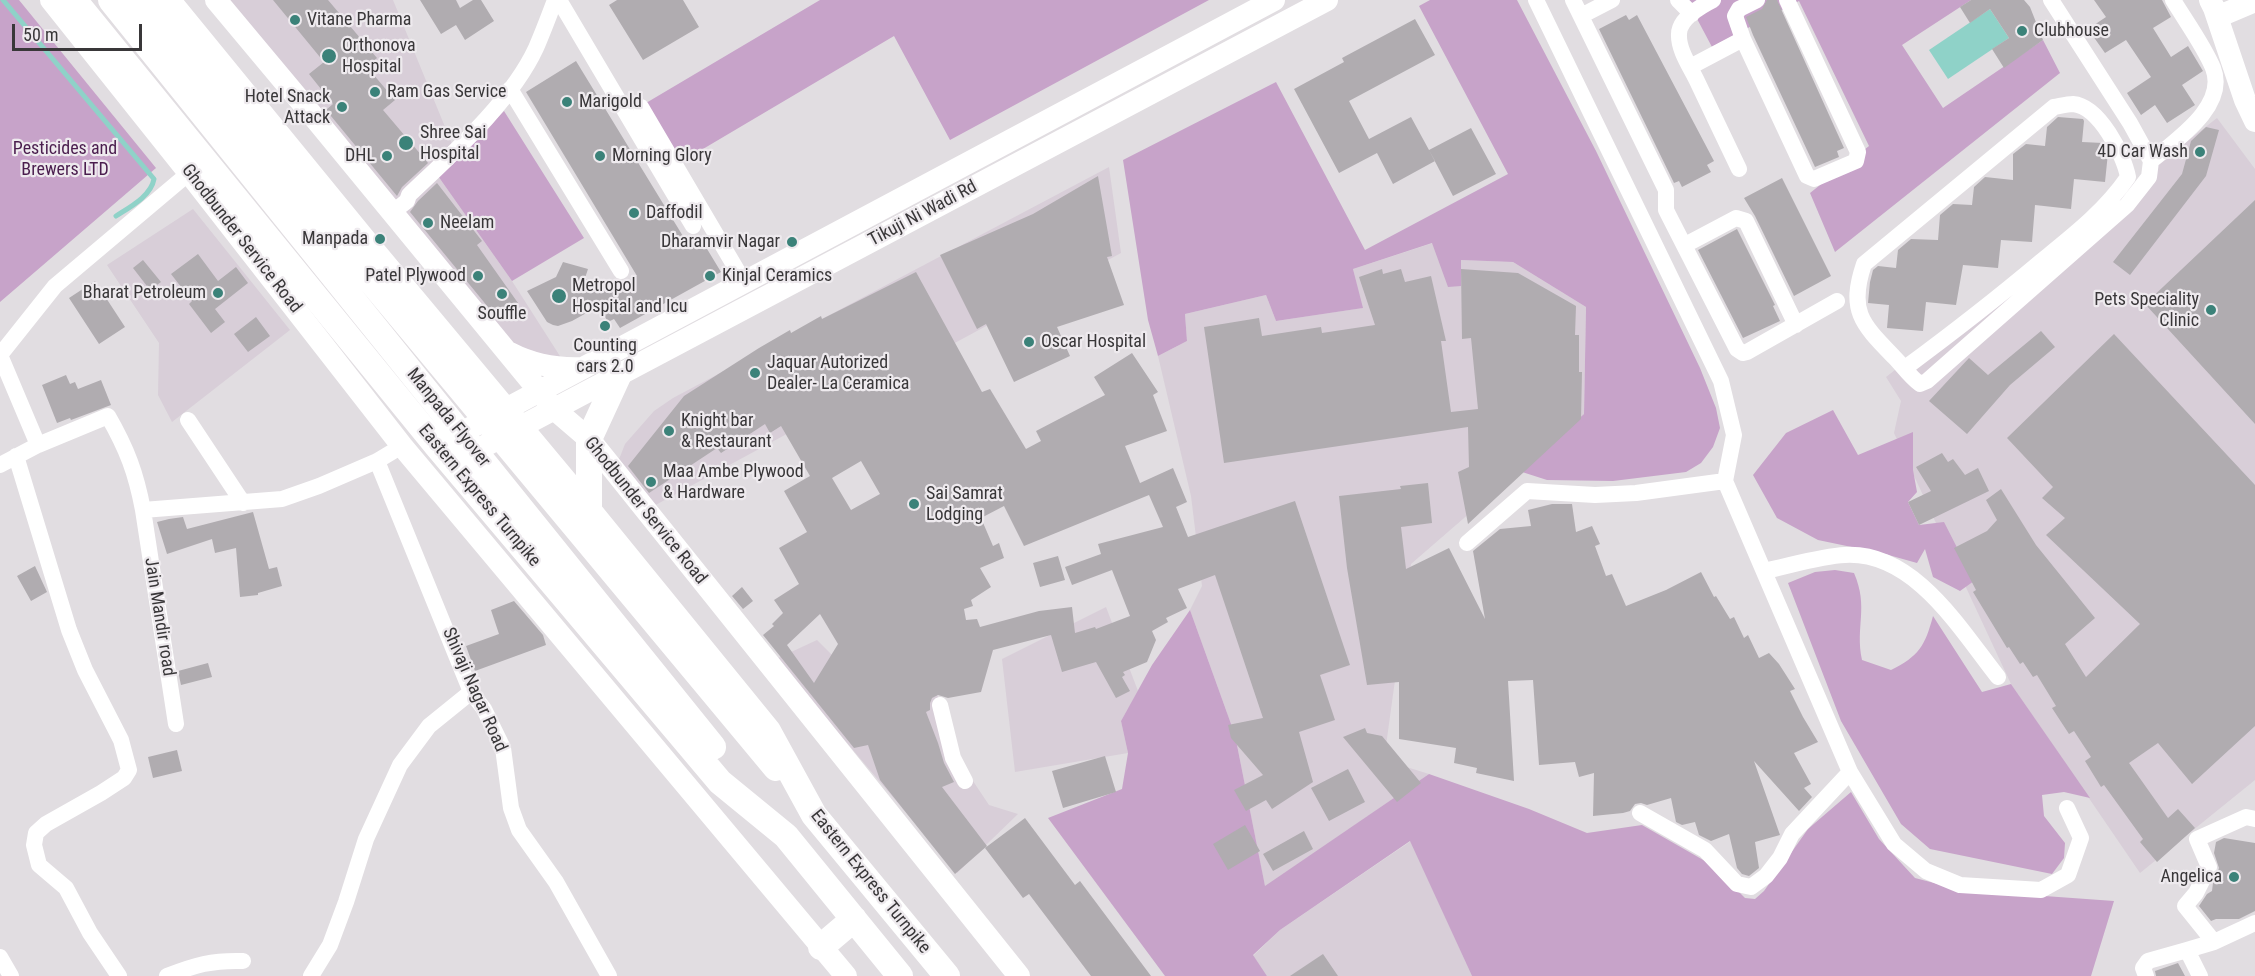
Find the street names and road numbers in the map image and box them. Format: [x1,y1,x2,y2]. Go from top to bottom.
street label: Ghodbunder Service Road [176,160,306,318]
street label: Tikuji Ni Wadi Rd [865,176,981,252]
street label: Manpada Flyover [402,364,494,472]
street label: Eastern Express Turnpike [413,421,545,571]
street label: Ghodbunder Service Road [579,433,711,589]
street label: Jain Mandir road [139,556,179,678]
street label: Shivaji Nagar Road [437,625,511,755]
street label: Eastern Express Turnpike [805,806,935,958]

